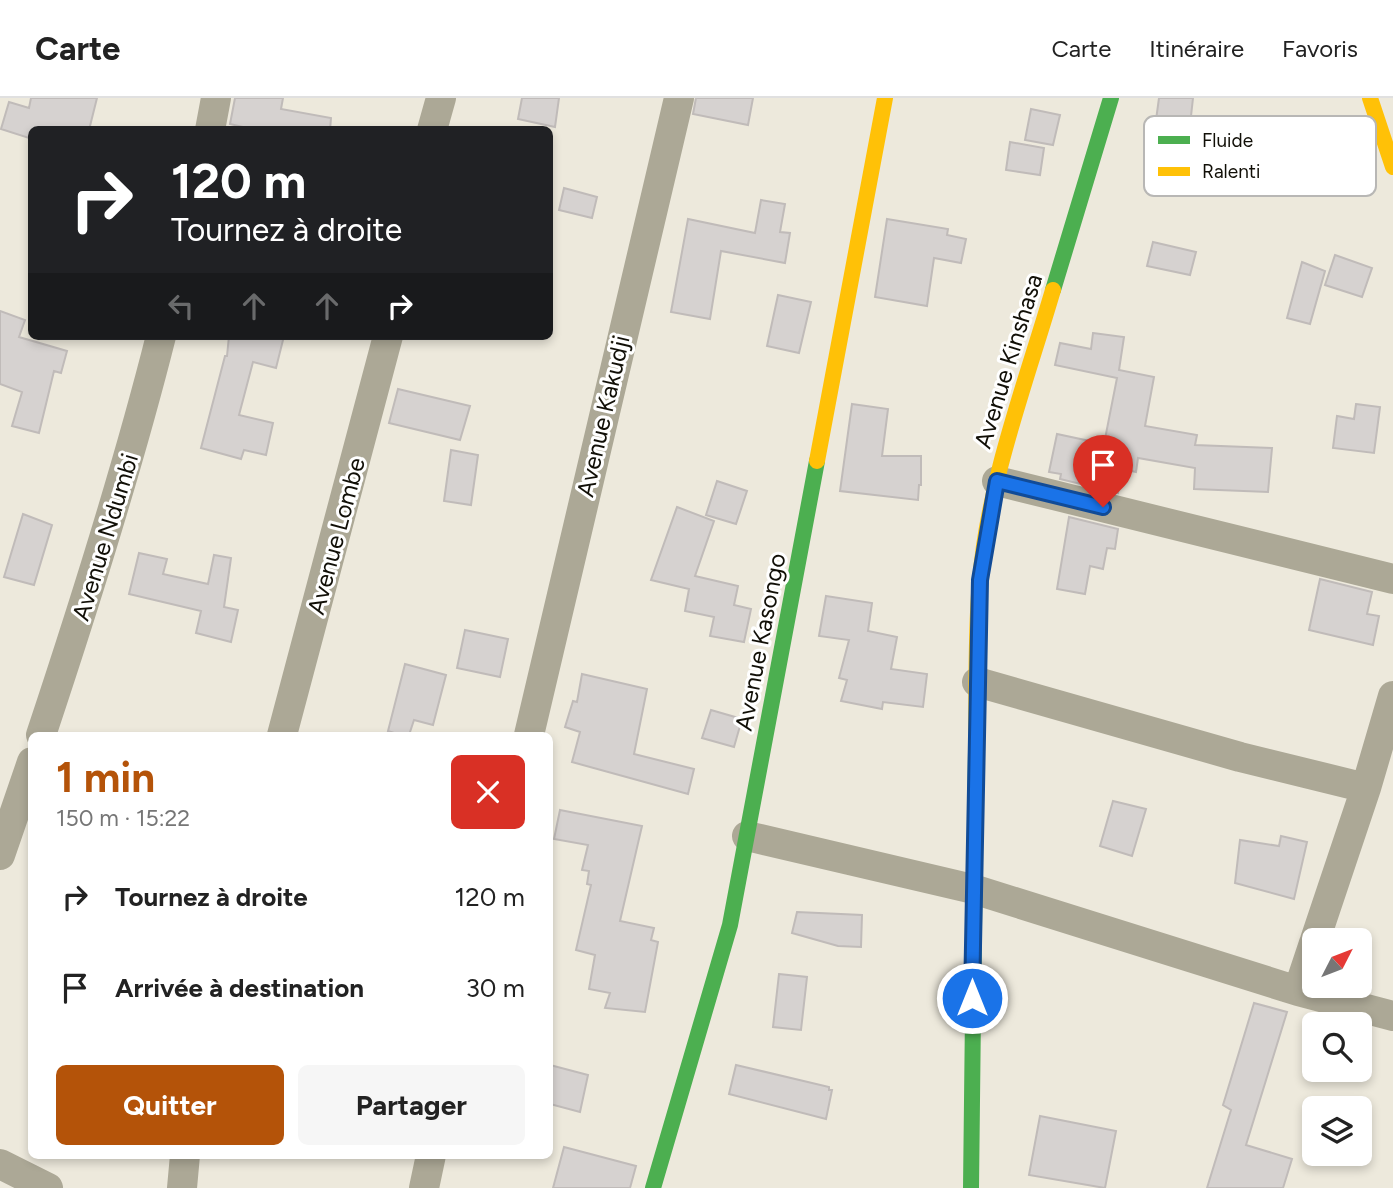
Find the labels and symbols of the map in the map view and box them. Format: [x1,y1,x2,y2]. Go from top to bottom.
legend [1144,116,1376,196]
text: Fluide [1202,129,1253,152]
text: Ralenti [1202,160,1260,183]
street label: Avenue Kinshasa [968,270,1048,452]
street label: Avenue Kakudji [570,332,636,500]
pin [1073,435,1133,507]
street label: Avenue Ndumbi [66,450,144,624]
street label: Avenue Lombe [301,454,371,618]
street label: Avenue Kasongo [729,551,791,733]
north arrow [1302,928,1372,998]
position arrow [935,961,1009,1035]

